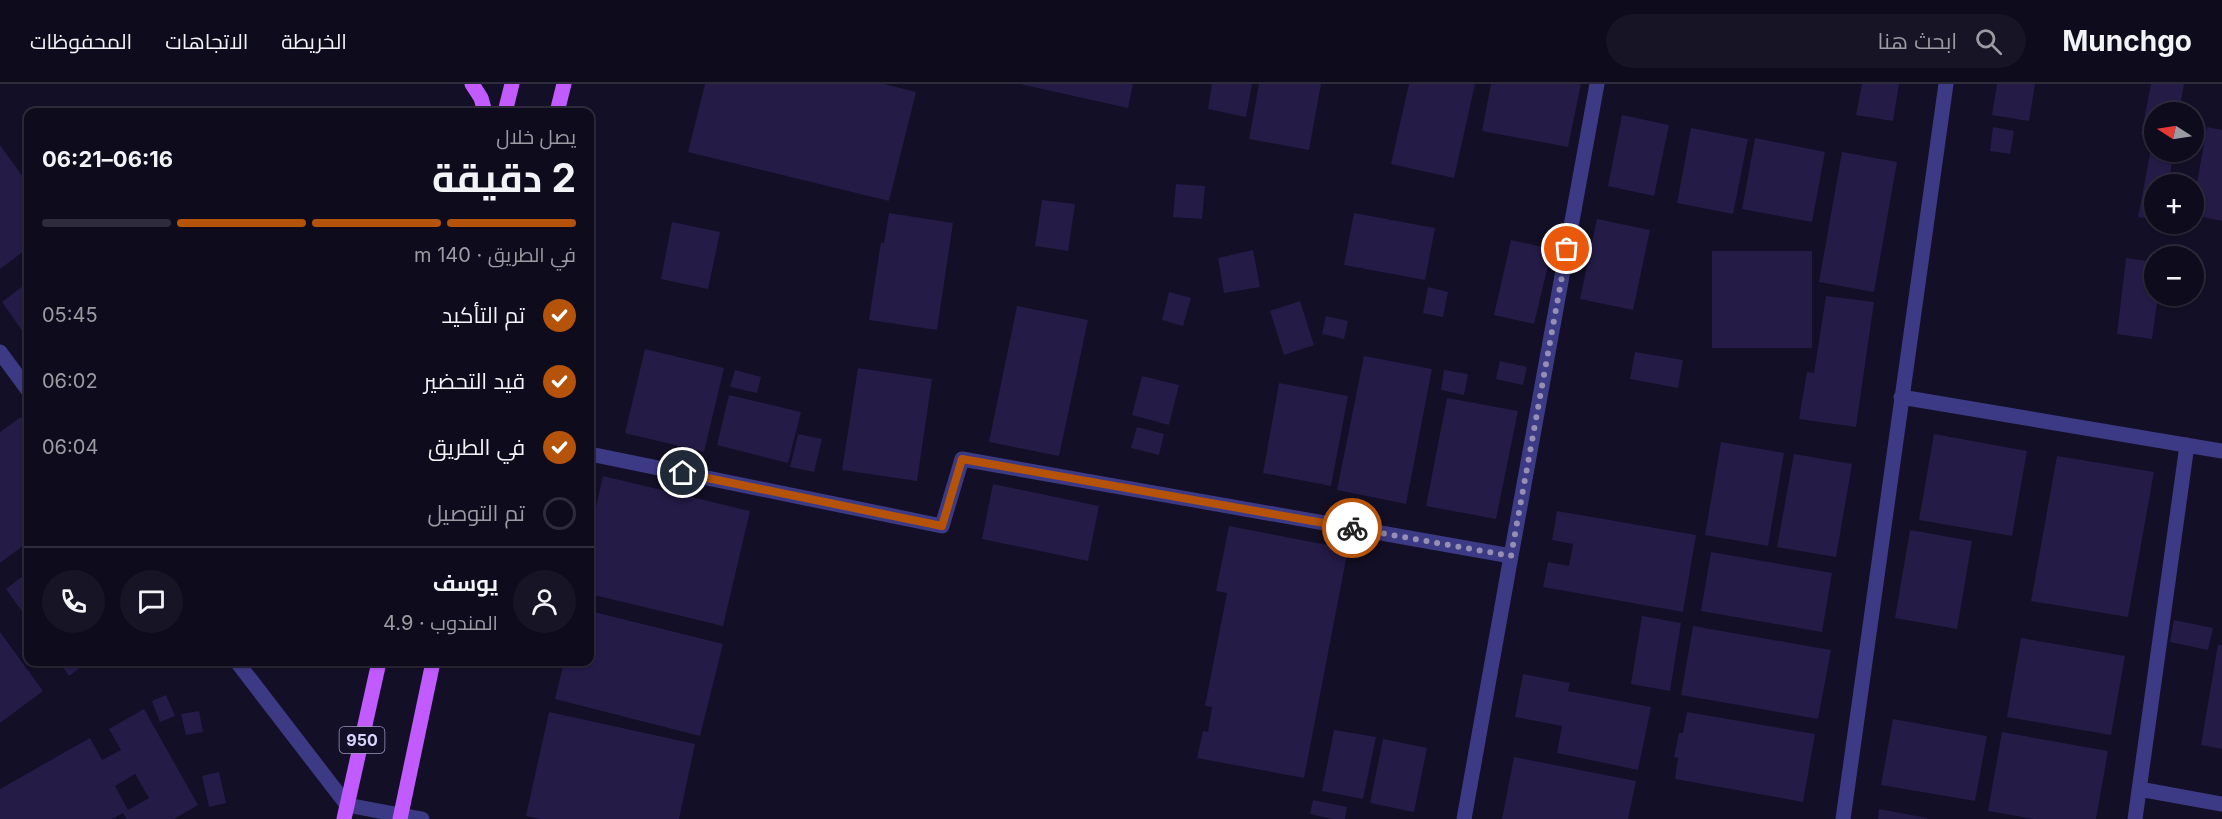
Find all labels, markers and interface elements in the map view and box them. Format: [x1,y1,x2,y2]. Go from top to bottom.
search box [1606,14,2026,68]
text: Munchgo [2062,24,2192,58]
icon: search [1972,25,2005,58]
text: ابحث هنا [1878,28,1957,54]
text: المحفوظات [30,29,132,54]
text: الاتجاهات [165,29,248,54]
text: الخريطة [281,29,347,54]
north arrow [2144,102,2204,162]
map controls [2144,102,2204,306]
text: يصل خلال [496,125,576,149]
text: 06:16–06:21 [42,146,173,172]
text: 2 دقيقة [432,154,576,201]
button: + [2144,174,2204,234]
pin [1541,223,1592,274]
icon: bag [1550,232,1583,265]
text: في الطريق · 140 m [414,243,576,267]
button: − [2144,246,2204,306]
icon: check [543,299,576,332]
text: تم التأكيد [442,302,525,328]
text: 05:45 [42,303,98,327]
icon: check [543,365,576,398]
text: قيد التحضير [424,368,525,394]
text: 06:02 [42,369,98,393]
icon: check [543,431,576,464]
text: في الطريق [428,434,525,460]
text: 06:04 [42,435,98,459]
pin [657,447,708,498]
icon: home [666,456,699,489]
courier [1322,498,1382,558]
text: تم التوصيل [427,500,525,526]
icon: bike [1336,512,1369,545]
button: phone [42,570,105,633]
button: chat [120,570,183,633]
text: يوسف [433,570,498,596]
button: person [513,570,576,633]
text: المندوب · 4.9 [383,611,498,635]
road number: 950 [340,727,385,753]

